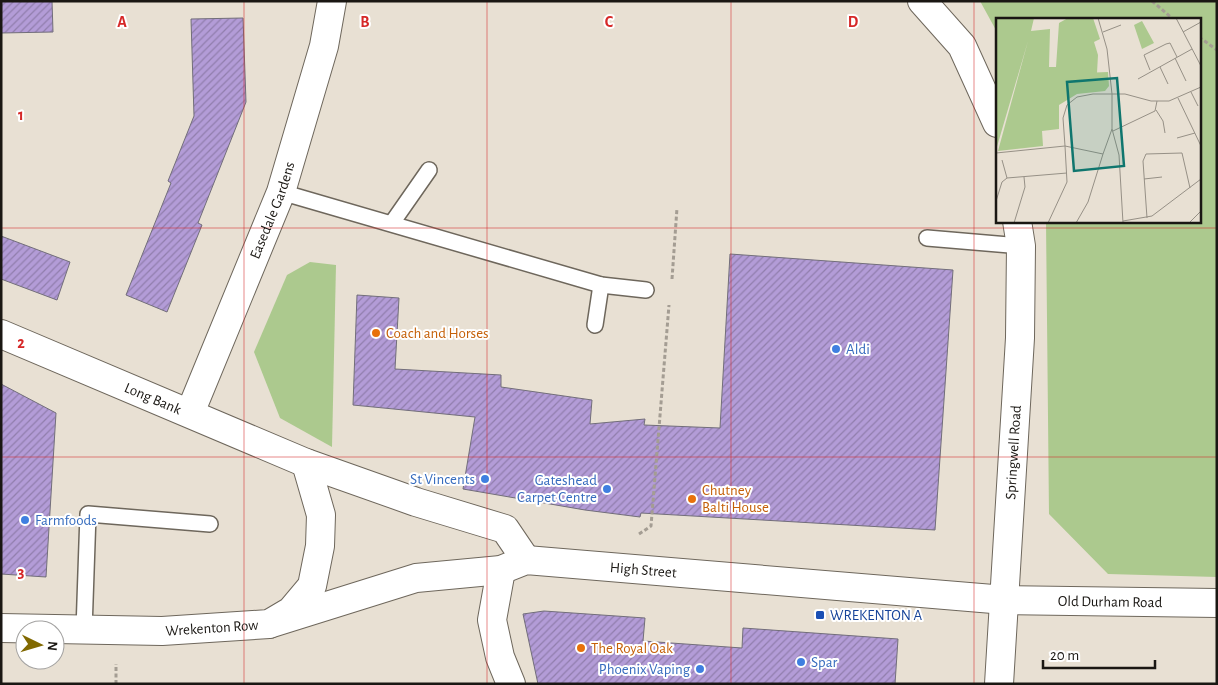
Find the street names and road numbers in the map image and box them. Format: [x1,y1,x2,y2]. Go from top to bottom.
street label: Easedale Gardens [247,160,298,261]
street label: Long Bank [122,380,184,417]
street label: Springwell Road [1003,404,1024,500]
street label: High Street [609,560,677,581]
street label: Old Durham Road [1058,594,1163,610]
street label: Wrekenton Row [165,618,259,639]

